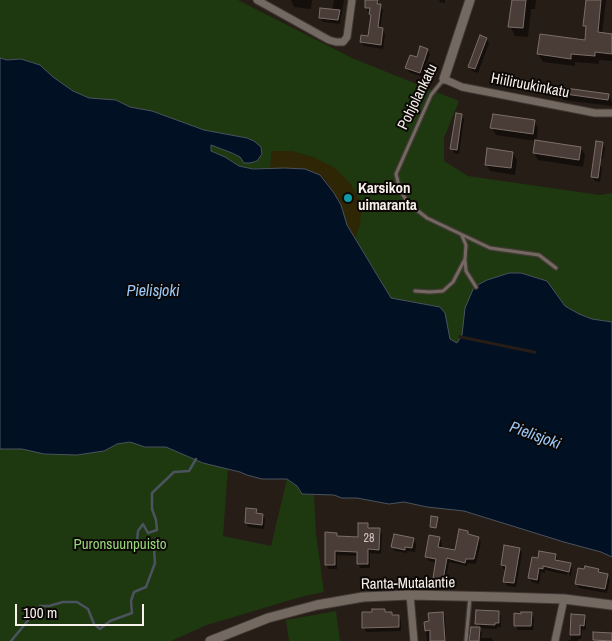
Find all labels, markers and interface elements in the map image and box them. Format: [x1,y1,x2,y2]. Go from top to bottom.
street label: Pohjolankatu [394,61,442,133]
street label: Hiiliruukinkatu [489,70,571,102]
place label: Karsikon uimaranta [358,180,417,215]
marker: Karsikon uimaranta [342,192,354,204]
water label: Pielisjoki [126,282,180,302]
water label: Pielisjoki [507,418,563,454]
house number: 28 [364,532,374,546]
park label: Puronsuunpuisto [74,536,166,554]
street label: Ranta-Mutalantie [361,574,455,594]
scale bar [18,594,146,626]
text: 100 m [23,602,57,623]

